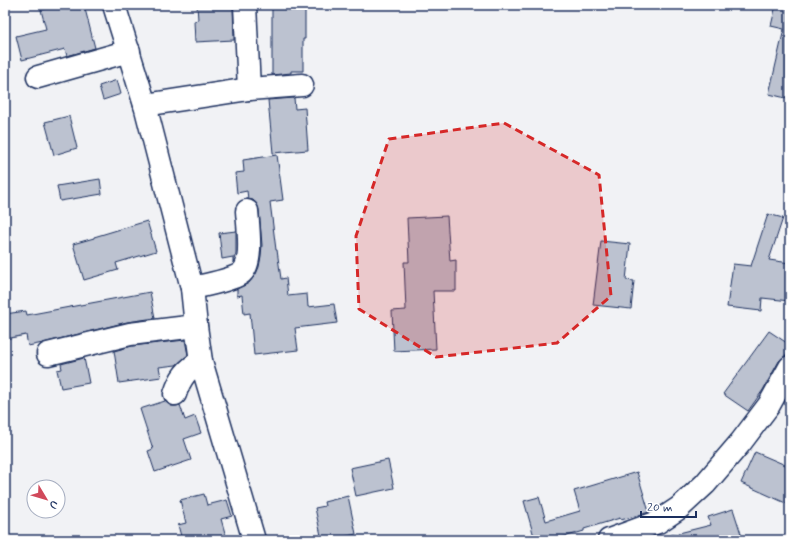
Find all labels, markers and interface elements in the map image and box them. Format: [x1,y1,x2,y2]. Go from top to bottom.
north arrow [26,479,66,519]
scale bar [641,493,696,519]
text: U [45,497,61,512]
text: 20 m [647,500,673,516]

